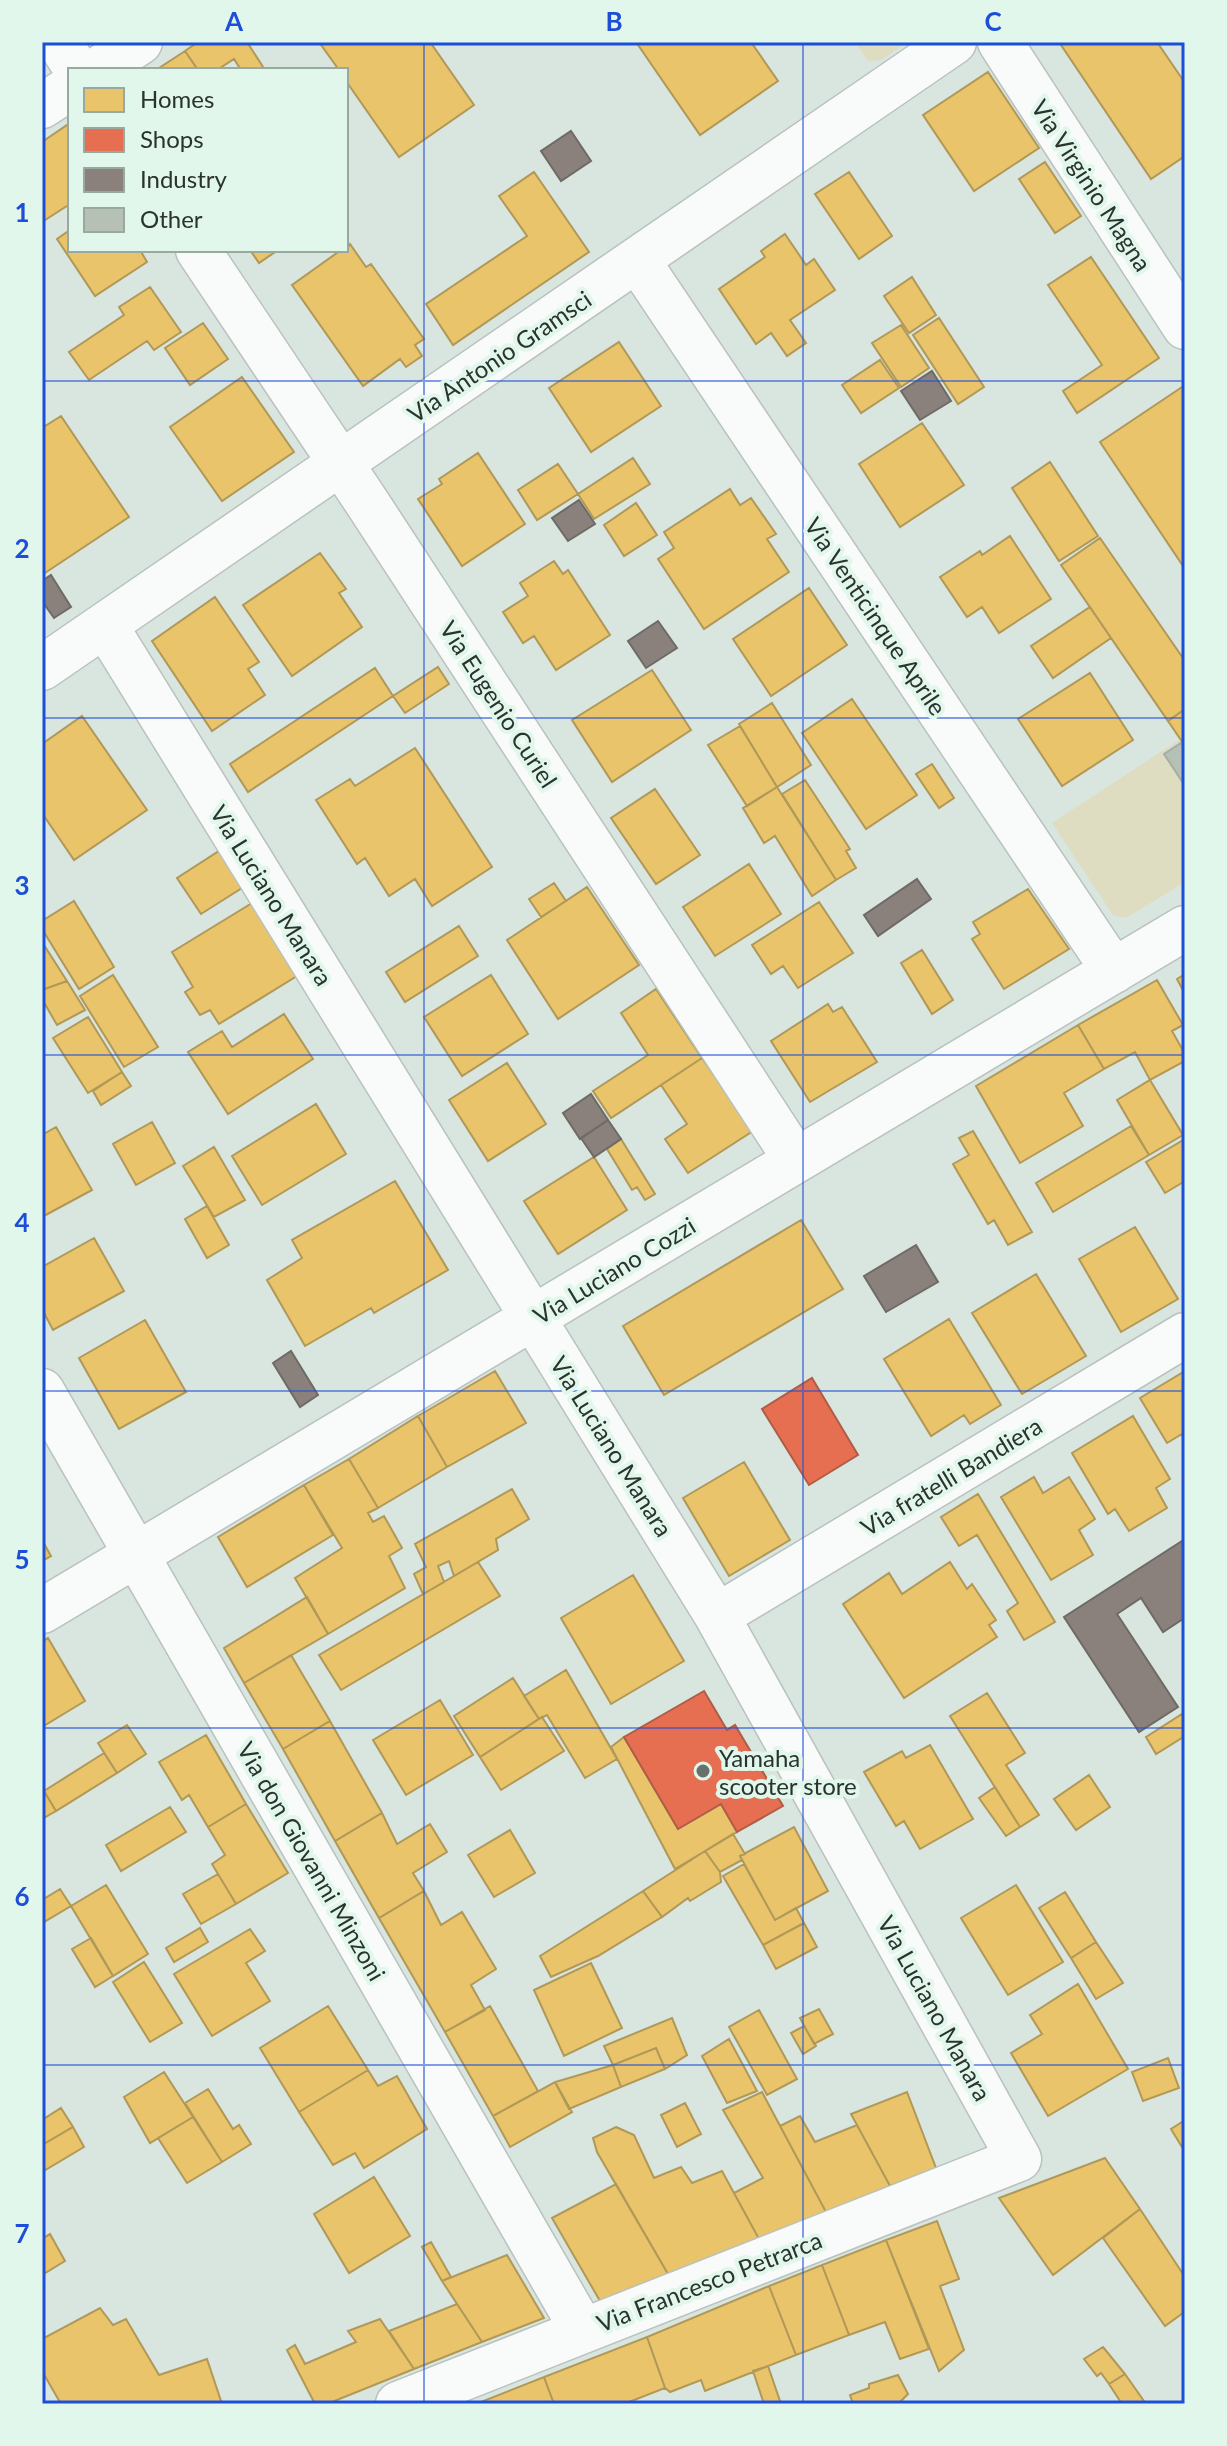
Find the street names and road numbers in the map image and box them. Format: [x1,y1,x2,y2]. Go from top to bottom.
street label: Via Virginio Magna [1026,94,1158,276]
street label: Via Antonio Gramsci [402,284,596,428]
street label: Via Venticinque Aprile [799,512,953,720]
street label: Via Eugenio Curiel [434,615,564,793]
street label: Via Luciano Manara [205,800,339,990]
street label: Via Luciano Cozzi [528,1210,700,1330]
street label: Via Luciano Manara [545,1351,679,1541]
street label: Via fratelli Bandiera [855,1410,1047,1542]
street label: Via don Giovanni Minzoni [232,1737,392,1985]
street label: Via Luciano Manara [872,1910,998,2106]
street label: Via Francesco Petrarca [592,2225,826,2337]

